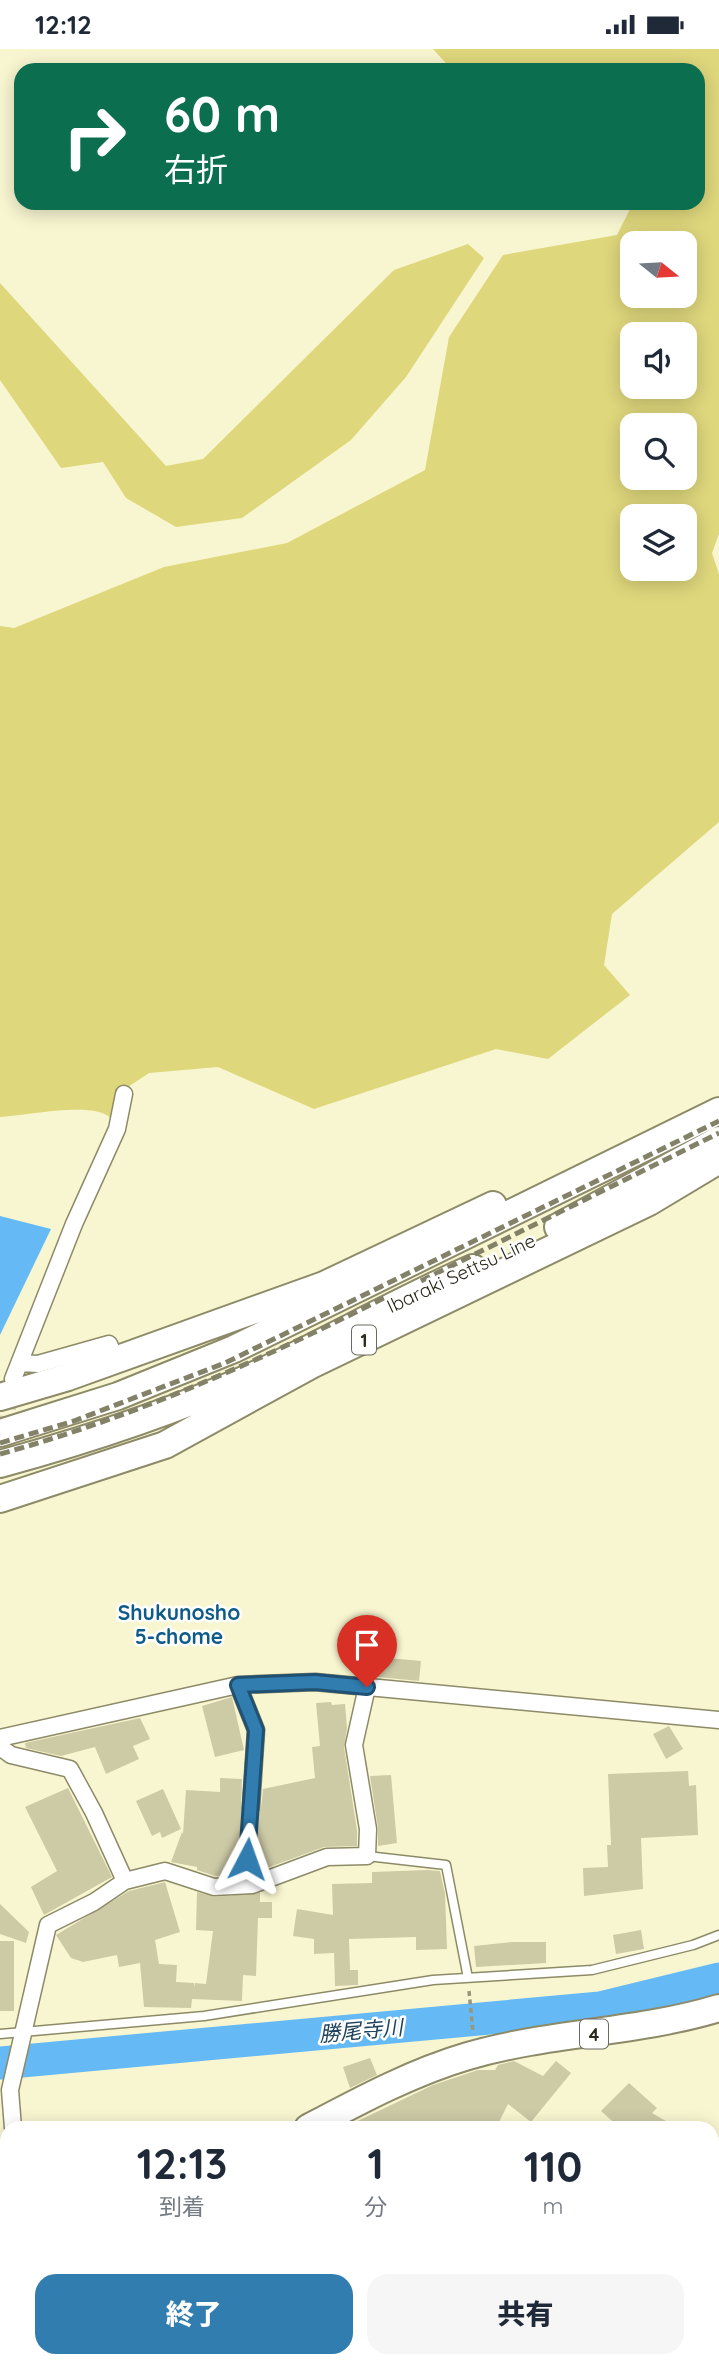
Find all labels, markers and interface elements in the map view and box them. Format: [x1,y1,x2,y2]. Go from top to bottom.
text: 12:12 [35,8,92,41]
text: 60 m [164,83,280,144]
icon: right [49,91,140,182]
text: 右折 [164,149,228,189]
north arrow [620,231,696,308]
map controls [620,231,697,581]
button: sound [620,322,697,399]
button: search [620,413,697,490]
button: layers [620,504,697,581]
street label: Ibaraki Settsu Line [383,1228,539,1318]
road number: 1 [352,1325,376,1355]
district label: Shukunosho 5-chome [118,1599,240,1649]
pin [337,1615,397,1687]
icon: arrive [348,1626,386,1664]
position arrow [210,1822,284,1896]
water label: 勝尾寺川 [318,2013,406,2047]
road number: 4 [580,2019,608,2048]
text: 12:13 [137,2137,227,2190]
text: 1 [367,2137,384,2190]
text: 110 [524,2140,582,2193]
text: m [543,2191,563,2220]
text: 到着 [159,2192,205,2221]
text: 分 [364,2192,387,2221]
button: 終了 [35,2274,353,2354]
button: 共有 [367,2274,684,2354]

